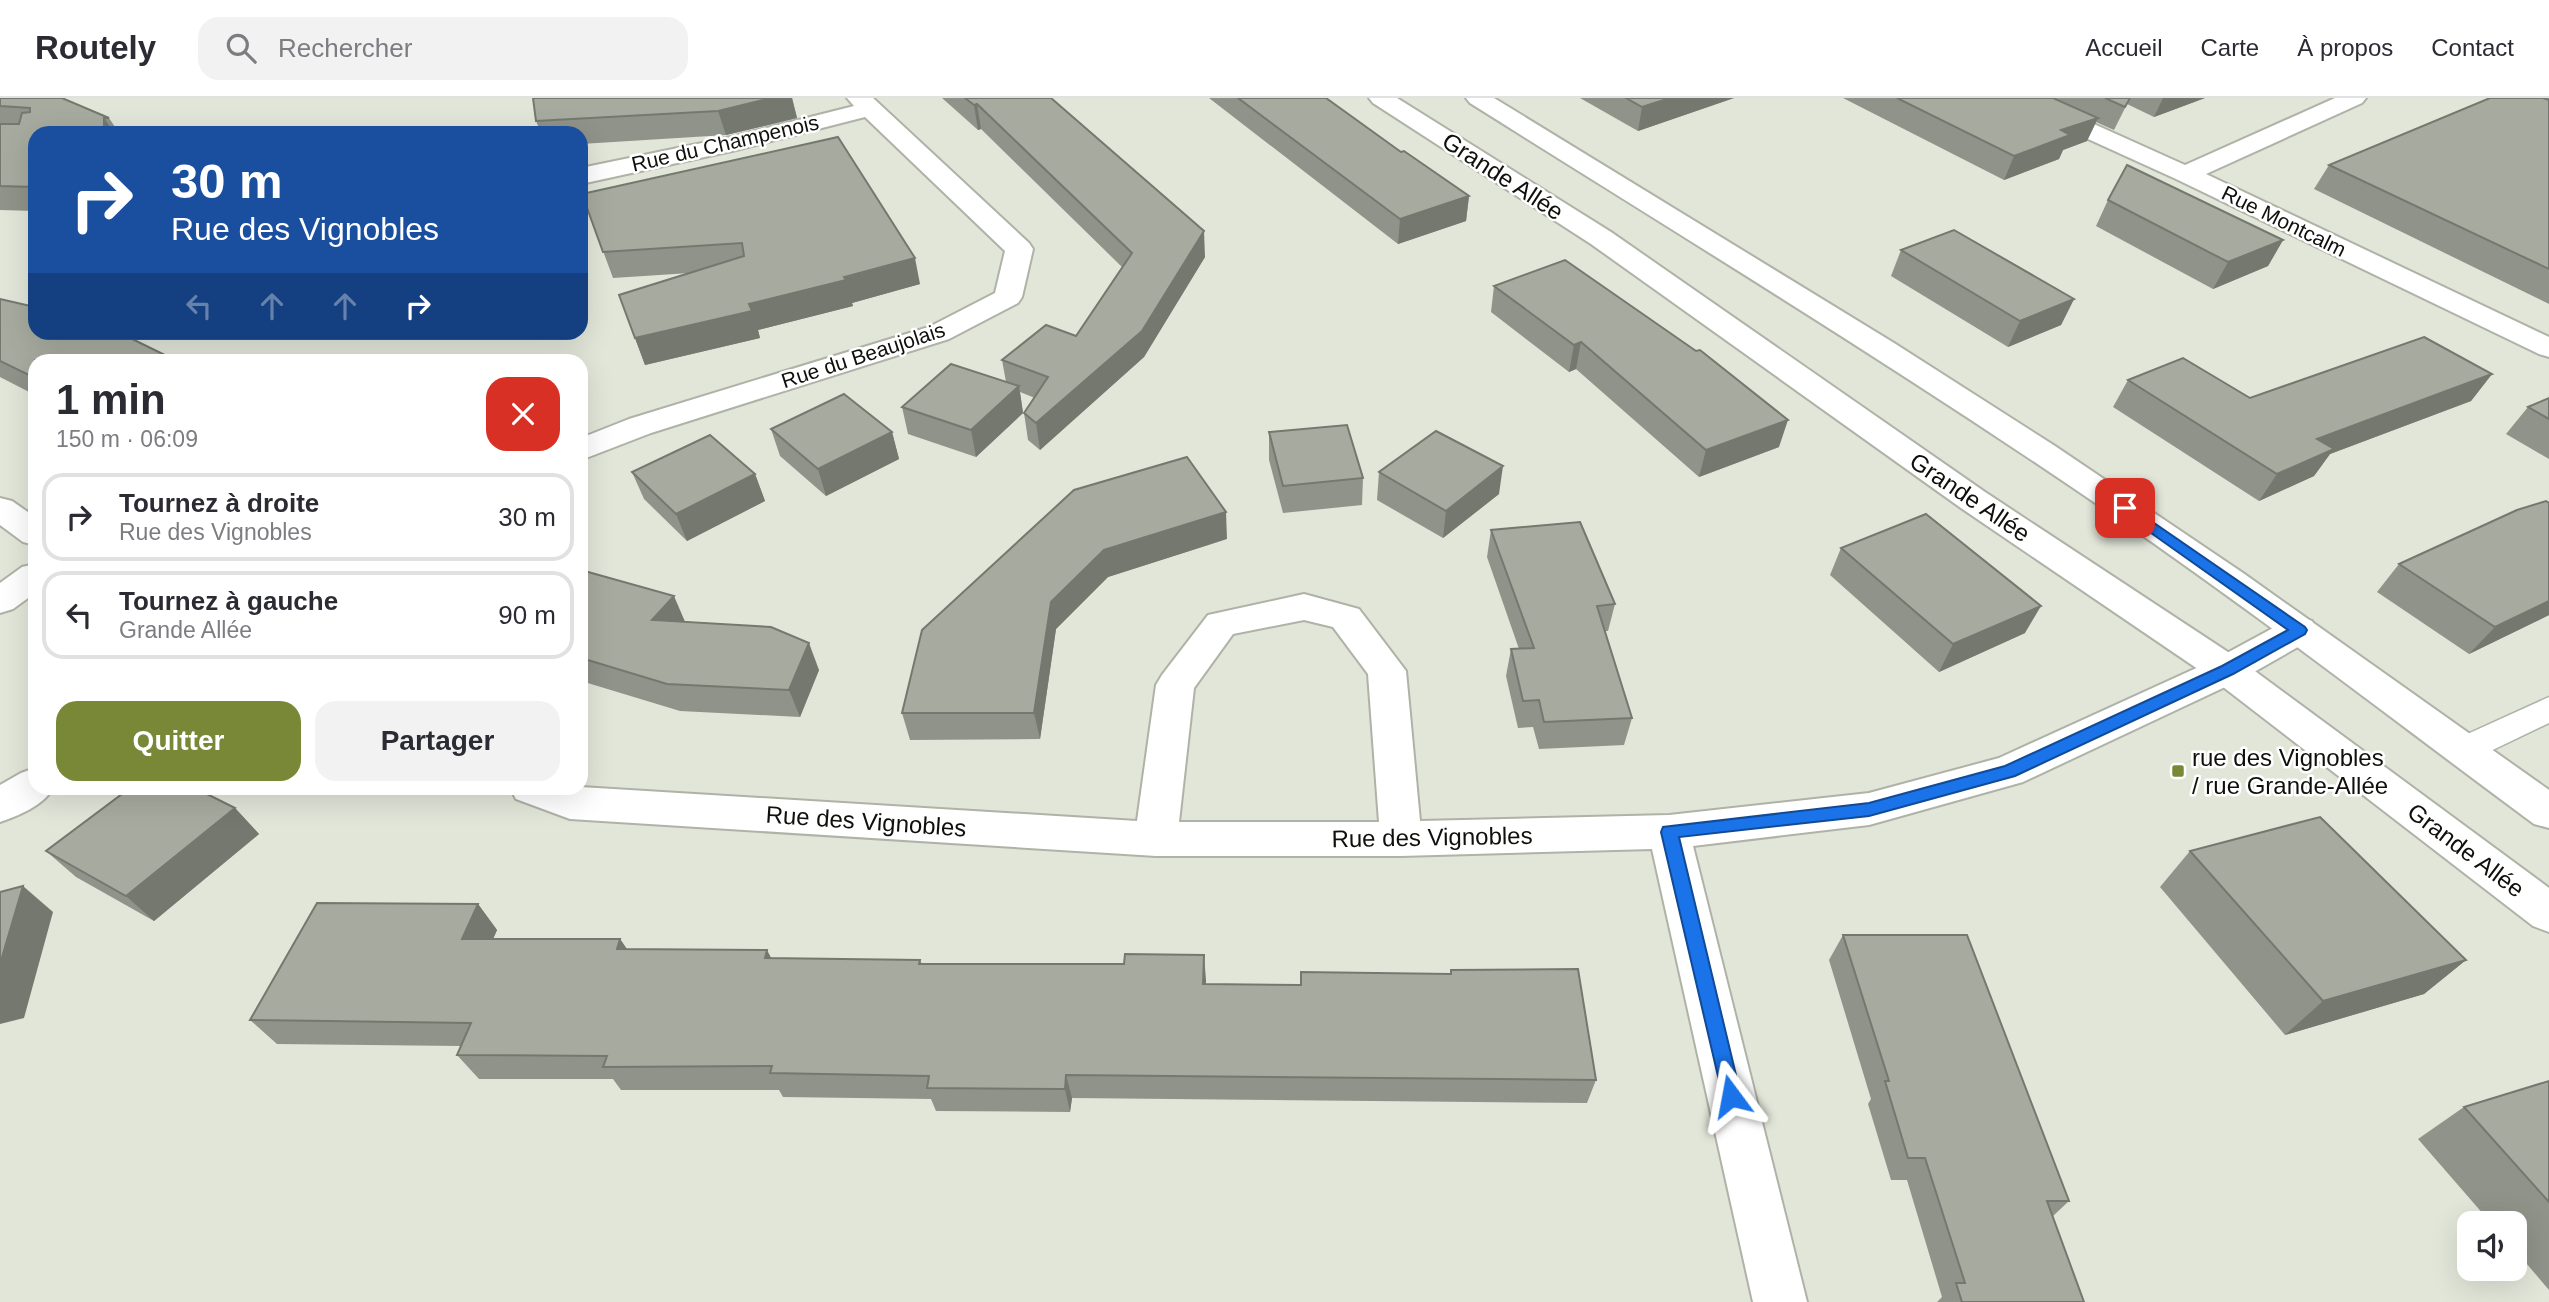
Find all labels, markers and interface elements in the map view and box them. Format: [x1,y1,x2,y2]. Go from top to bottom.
search box [198,17,688,80]
text: Routely [35,29,156,66]
icon: search [222,29,260,67]
text: Rechercher [278,33,412,63]
text: Accueil [2085,34,2163,61]
text: Carte [2201,34,2259,61]
text: À propos [2297,34,2393,61]
text: Contact [2431,34,2514,61]
street label: Rue du Champenois [629,110,821,176]
street label: Grande Allée [1437,127,1569,225]
icon: right [56,154,147,245]
text: 30 m [171,154,283,208]
street label: Rue Montcalm [2218,181,2350,261]
text: Rue des Vignobles [171,211,439,247]
icon: left [180,287,218,325]
icon: ahead [253,287,291,325]
icon: ahead [326,287,364,325]
icon: right [399,287,437,325]
street label: Rue du Beaujolais [778,318,948,392]
text: 1 min [56,376,166,423]
button: close [486,377,560,451]
text: 150 m · 06:09 [56,426,198,452]
street label: Grande Allée [1905,447,2035,547]
pin [2095,478,2155,538]
text: Tournez à droite [119,488,319,518]
icon: arrive [2106,489,2144,527]
icon: right [60,498,98,536]
text: 30 m [498,502,556,532]
text: Rue des Vignobles [119,519,312,545]
text: Tournez à gauche [119,586,338,616]
icon: left [60,596,98,634]
text: 90 m [498,600,556,630]
text: Grande Allée [119,617,252,643]
button: Quitter [56,701,301,781]
button: Partager [315,701,560,781]
place label: rue des Vignobles / rue Grande-Allée [2192,744,2388,799]
marker: rue des Vignobles / rue Grande-Allée [2170,763,2186,779]
street label: Grande Allée [2402,797,2530,903]
street label: Rue des Vignobles [765,801,967,841]
street label: Rue des Vignobles [1331,822,1533,852]
position arrow [1694,1059,1768,1133]
map controls [2457,1211,2527,1281]
button: sound [2457,1211,2527,1281]

